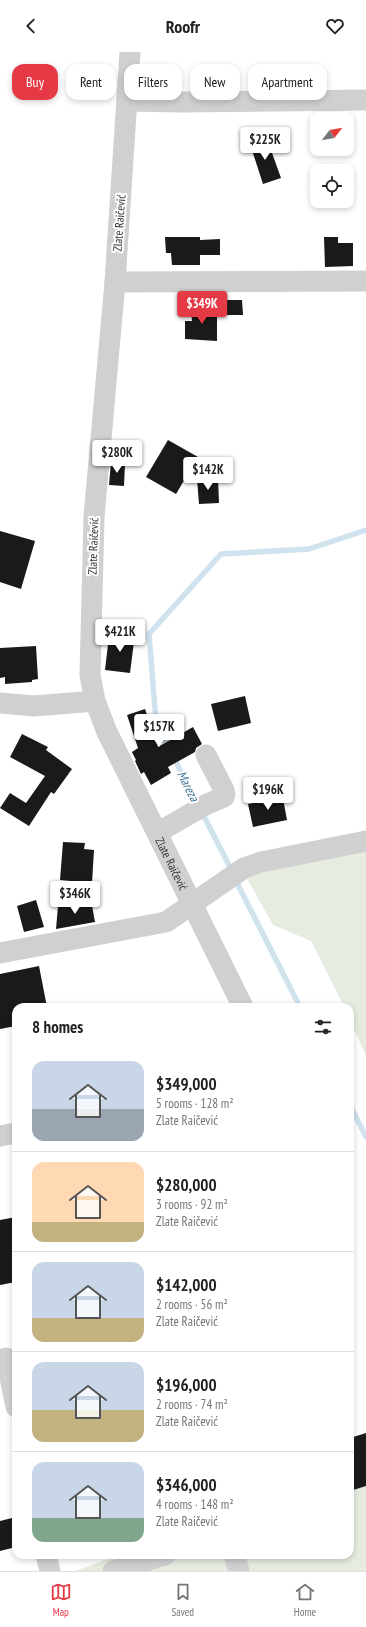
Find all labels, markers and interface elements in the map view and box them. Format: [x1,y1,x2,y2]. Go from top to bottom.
icon: back [20,15,42,37]
text: Roofr [166,15,200,38]
icon: heart [324,15,346,37]
chip: Buy [12,64,58,100]
chip: Rent [66,64,116,100]
chip: Filters [124,64,182,100]
chip: New [190,64,240,100]
chip: Apartment [248,64,327,100]
north arrow [310,112,354,156]
map controls [310,112,354,208]
pin: $225K [237,127,293,161]
text: $225K [249,131,281,148]
button: locate [310,164,354,208]
street label: Zlate Raičević [110,193,129,252]
pin: $349K [174,291,230,325]
text: $349K [186,295,218,312]
pin: $280K [89,440,145,474]
text: $280K [101,444,133,461]
pin: $142K [180,457,236,491]
text: $142K [192,461,224,478]
street label: Zlate Raičević [85,516,102,575]
pin: $421K [92,619,148,653]
text: $421K [104,623,136,640]
pin: $157K [131,714,187,748]
text: $157K [143,718,175,735]
water label: Mareza [173,768,203,805]
pin: $196K [240,777,296,811]
text: $196K [252,781,284,798]
street label: Zlate Raičević [153,835,192,893]
pin: $346K [47,881,103,915]
text: $346K [59,885,91,902]
text: 8 homes [32,1016,83,1038]
icon: filters [312,1016,334,1038]
text: $349,000 [156,1073,217,1095]
icon: home [64,1077,112,1125]
text: 5 rooms · 128 m² [156,1095,234,1112]
text: Zlate Raičević [156,1112,218,1129]
text: $280,000 [156,1174,217,1196]
icon: home [64,1178,112,1226]
text: 3 rooms · 92 m² [156,1196,228,1213]
text: Zlate Raičević [156,1213,218,1230]
text: $142,000 [156,1274,217,1296]
icon: home [64,1278,112,1326]
text: 2 rooms · 56 m² [156,1296,228,1313]
text: Zlate Raičević [156,1313,218,1330]
text: $196,000 [156,1374,217,1396]
icon: home [64,1378,112,1426]
text: 2 rooms · 74 m² [156,1396,228,1413]
text: Zlate Raičević [156,1413,218,1430]
text: $346,000 [156,1474,217,1496]
icon: home [64,1478,112,1526]
text: 4 rooms · 148 m² [156,1496,234,1513]
text: Zlate Raičević [156,1513,218,1530]
tab: Map [50,1581,72,1619]
tab: Saved [171,1581,194,1619]
tab: Home [294,1581,316,1619]

